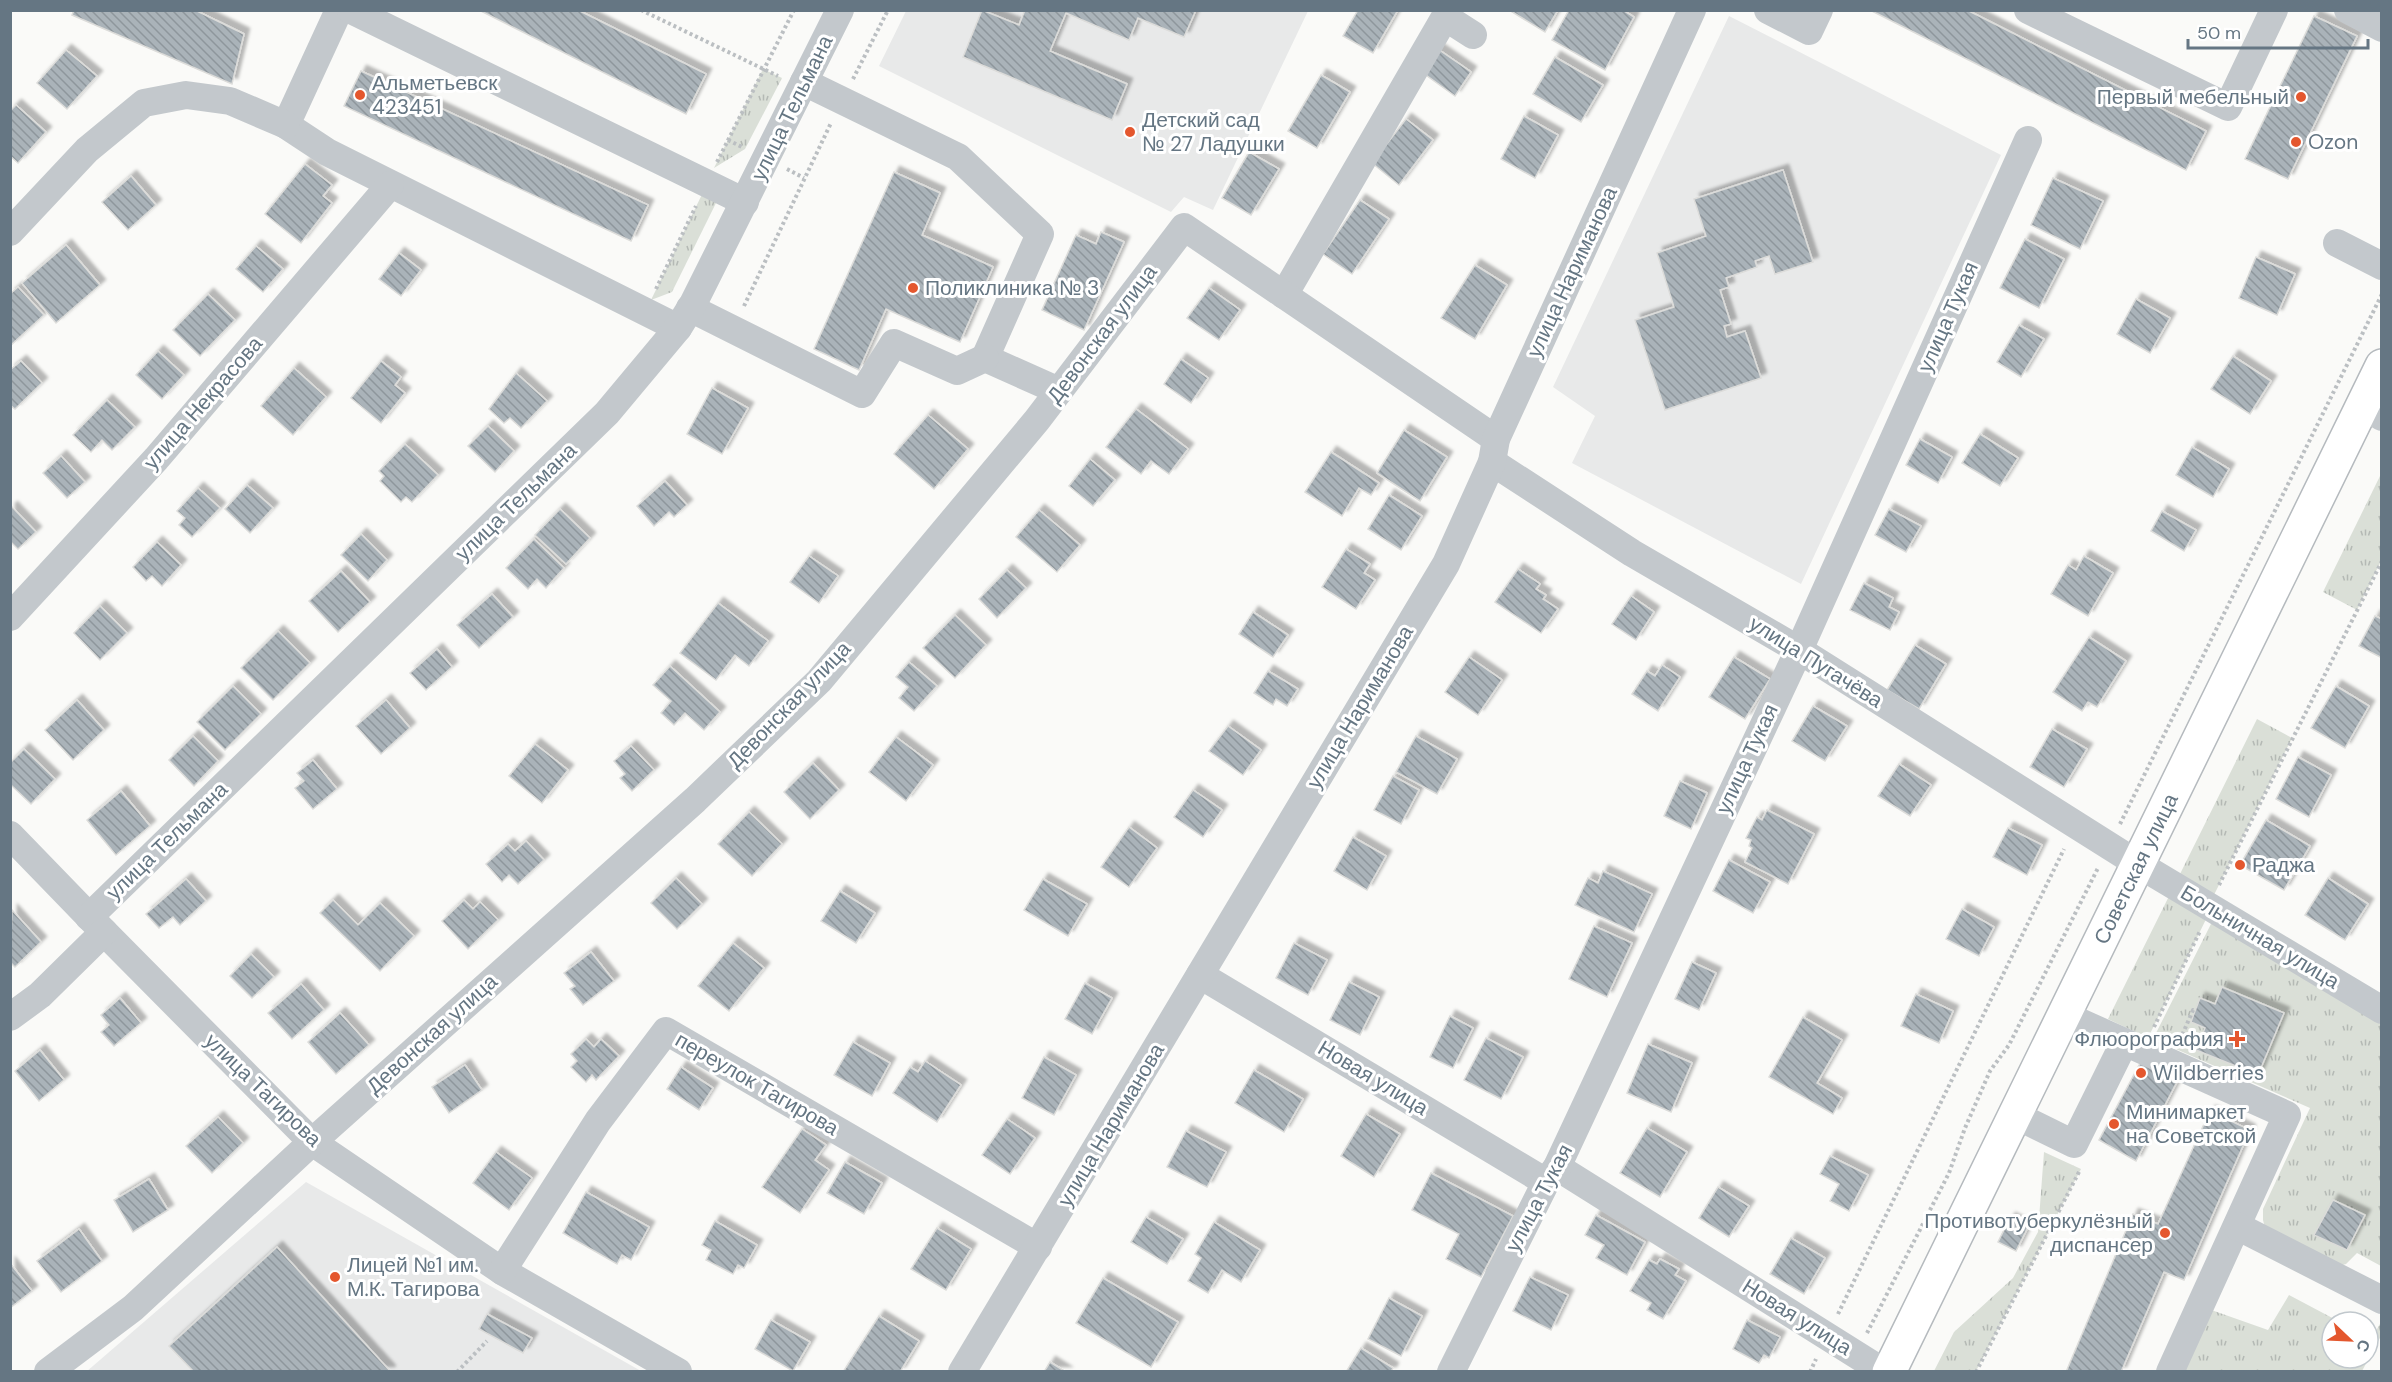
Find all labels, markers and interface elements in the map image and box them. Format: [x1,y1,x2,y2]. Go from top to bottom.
scale bar [2188,12,2368,50]
text: 50 m [2197,21,2241,45]
street label: улица Тельмана [745,30,839,185]
place label: Альметьевск 423451 [372,69,498,121]
place label: Первый мебельный [2097,83,2289,111]
marker: Альметьевск 423451 [353,88,367,102]
marker: Первый мебельный [2294,90,2308,104]
place label: Детский сад № 27 Ладушки [1142,106,1285,158]
marker: Детский сад № 27 Ладушки [1123,125,1137,139]
place label: Ozon [2308,128,2358,156]
marker: Ozon [2289,135,2303,149]
street label: улица Нариманова [1520,182,1624,362]
street label: улица Тукая [1911,257,1985,377]
street label: Девонская улица [1041,259,1164,409]
place label: Поликлиника № 3 [925,274,1099,302]
marker: Поликлиника № 3 [906,281,920,295]
street label: улица Некрасова [137,330,269,475]
street label: улица Тельмана [449,437,583,567]
street label: улица Пугачёва [1744,610,1888,714]
street label: улица Нариманова [1300,620,1420,794]
street label: Девонская улица [721,635,857,775]
street label: улица Тукая [1709,700,1785,818]
street label: улица Тельмана [100,776,234,906]
street label: Советская улица [2087,789,2185,949]
place label: Раджа [2252,851,2315,879]
marker: Раджа [2233,858,2247,872]
street label: Больничная улица [2175,879,2345,996]
street label: Девонская улица [361,968,504,1100]
place label: Флюорография [2074,1025,2224,1053]
street label: переулок Тагирова [670,1026,844,1142]
street label: улица Тагирова [199,1027,328,1153]
marker: Флюорография [2228,1030,2246,1048]
street label: Новая улица [1313,1034,1434,1122]
street label: улица Нариманова [1051,1038,1171,1212]
place label: Wildberries [2153,1059,2264,1087]
marker: Wildberries [2134,1066,2148,1080]
place label: Минимаркет на Советской [2126,1098,2256,1150]
marker: Минимаркет на Советской [2107,1117,2121,1131]
street label: улица Тукая [1499,1139,1579,1257]
place label: Противотуберкулёзный диспансер [1924,1207,2153,1259]
marker: Противотуберкулёзный диспансер [2158,1226,2172,1240]
place label: Лицей №1 им. М.К. Тагирова [347,1251,480,1303]
marker: Лицей №1 им. М.К. Тагирова [328,1270,342,1284]
street label: Новая улица [1737,1272,1857,1362]
north arrow [2320,1310,2380,1370]
text: С [2351,1336,2375,1355]

